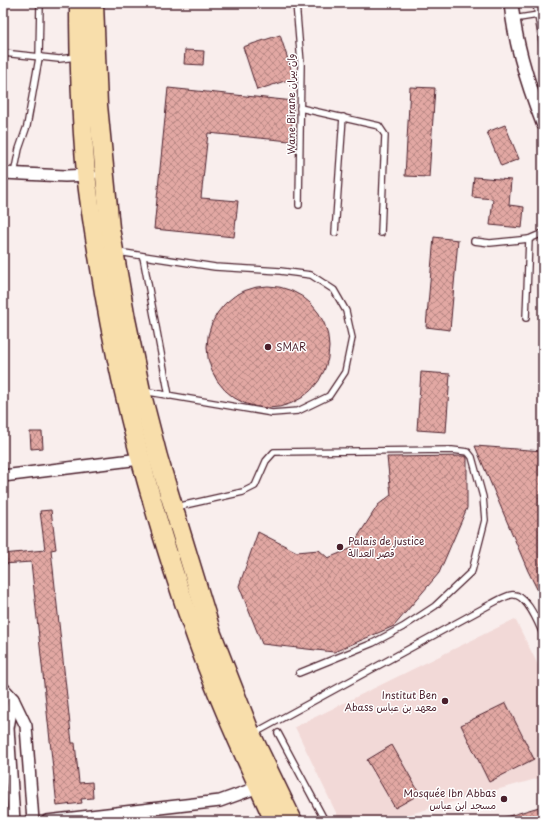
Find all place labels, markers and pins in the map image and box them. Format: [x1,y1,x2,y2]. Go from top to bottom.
place label: SMAR [276,339,306,354]
marker: SMAR [263,342,273,352]
place label: Palais de justice قصر العدالة [348,533,424,560]
marker: Palais de justice قصر العدالة [335,542,345,552]
place label: Institut Ben Abass معهد بن عباس [344,687,437,714]
marker: Institut Ben Abass معهد بن عباس [440,696,450,706]
place label: Mosquée Ibn Abbas مسجد ابن عباس [404,785,496,812]
marker: Mosquée Ibn Abbas مسجد ابن عباس [499,794,509,804]

